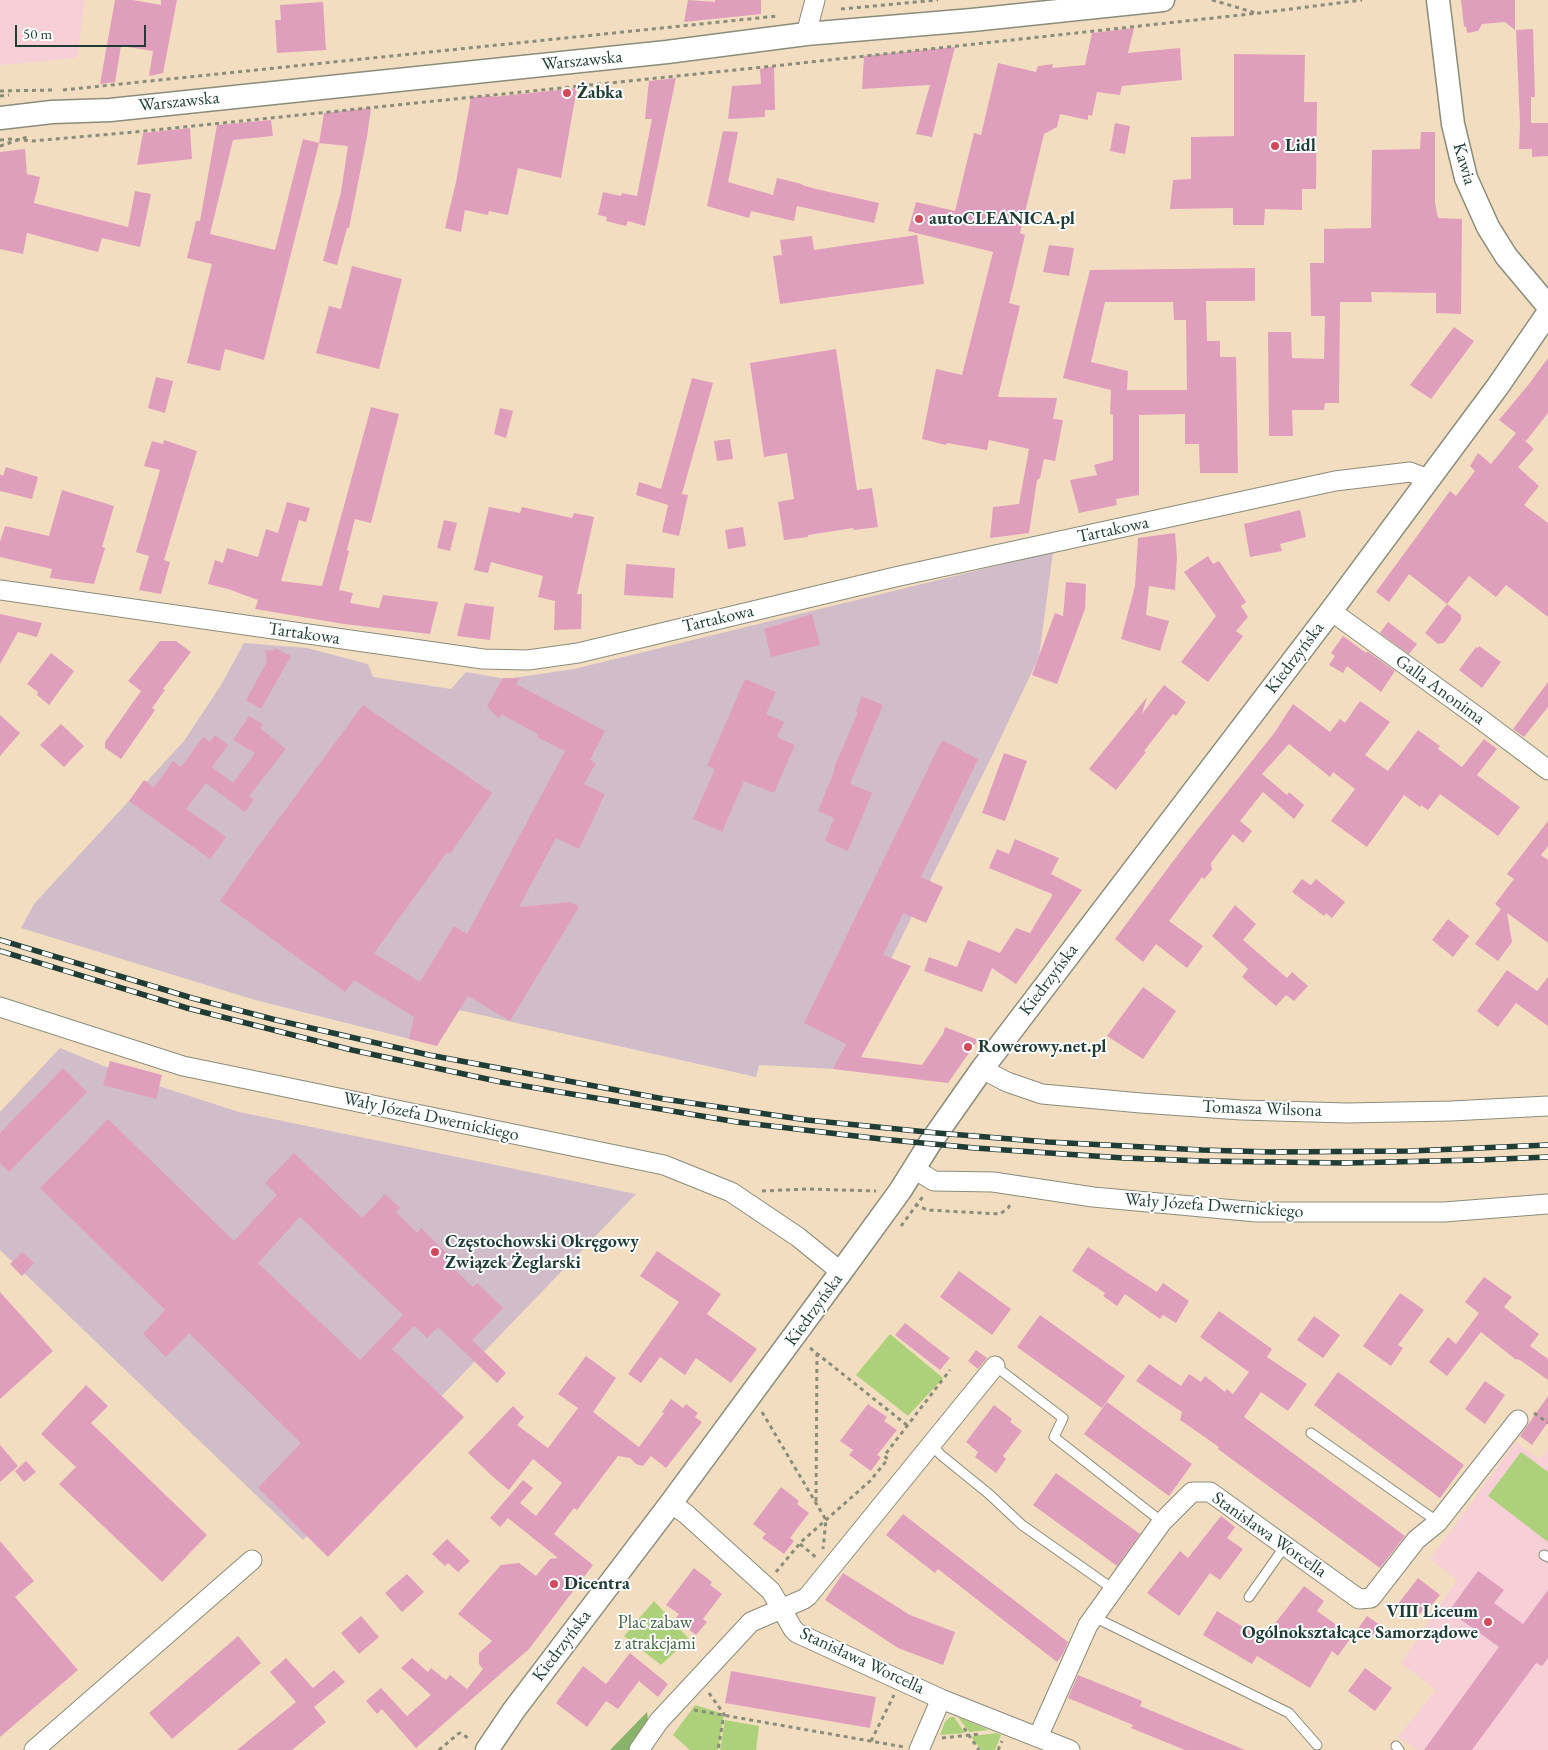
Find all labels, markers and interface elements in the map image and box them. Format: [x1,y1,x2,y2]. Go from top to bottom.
scale bar [18,15,149,47]
text: 50 m [23,24,52,43]
street label: Warszawska [541,46,623,76]
place label: Żabka [577,82,623,104]
street label: Warszawska [138,87,220,117]
marker: Żabka [561,87,573,99]
place label: Lidl [1285,135,1316,157]
marker: Lidl [1269,140,1281,152]
street label: Kawia [1448,140,1480,188]
place label: autoCLEANICA.pl [929,208,1075,230]
marker: autoCLEANICA.pl [913,213,925,225]
street label: Tartakowa [1075,512,1151,548]
street label: Tartakowa [680,600,756,638]
street label: Tartakowa [267,618,341,650]
street label: Kiedrzyńska [1261,618,1329,698]
street label: Galla Anonima [1391,650,1489,730]
street label: Kiedrzyńska [1015,940,1083,1020]
place label: Rowerowy.net.pl [978,1036,1106,1058]
marker: Rowerowy.net.pl [962,1041,974,1053]
street label: Wały Józefa Dwernickiego [341,1088,521,1146]
street label: Tomasza Wilsona [1202,1096,1322,1122]
street label: Wały Józefa Dwernickiego [1124,1189,1304,1223]
place label: Częstochowski Okręgowy Związek Żeglarski [445,1231,639,1274]
marker: Częstochowski Okręgowy Związek Żeglarski [429,1246,441,1258]
street label: Kiedrzyńska [781,1270,847,1350]
street label: Stanisława Worcella [1207,1487,1331,1583]
place label: Dicentra [564,1573,630,1595]
marker: Dicentra [548,1578,560,1590]
place label: VIII Liceum Ogólnokształcące Samorządowe [1242,1601,1478,1644]
street label: Kiedrzyńska [528,1606,596,1686]
park label: Plac zabaw z atrakcjami [614,1612,696,1655]
marker: VIII Liceum Ogólnokształcące Samorządowe [1482,1616,1494,1628]
street label: Stanisława Worcella [796,1623,928,1699]

